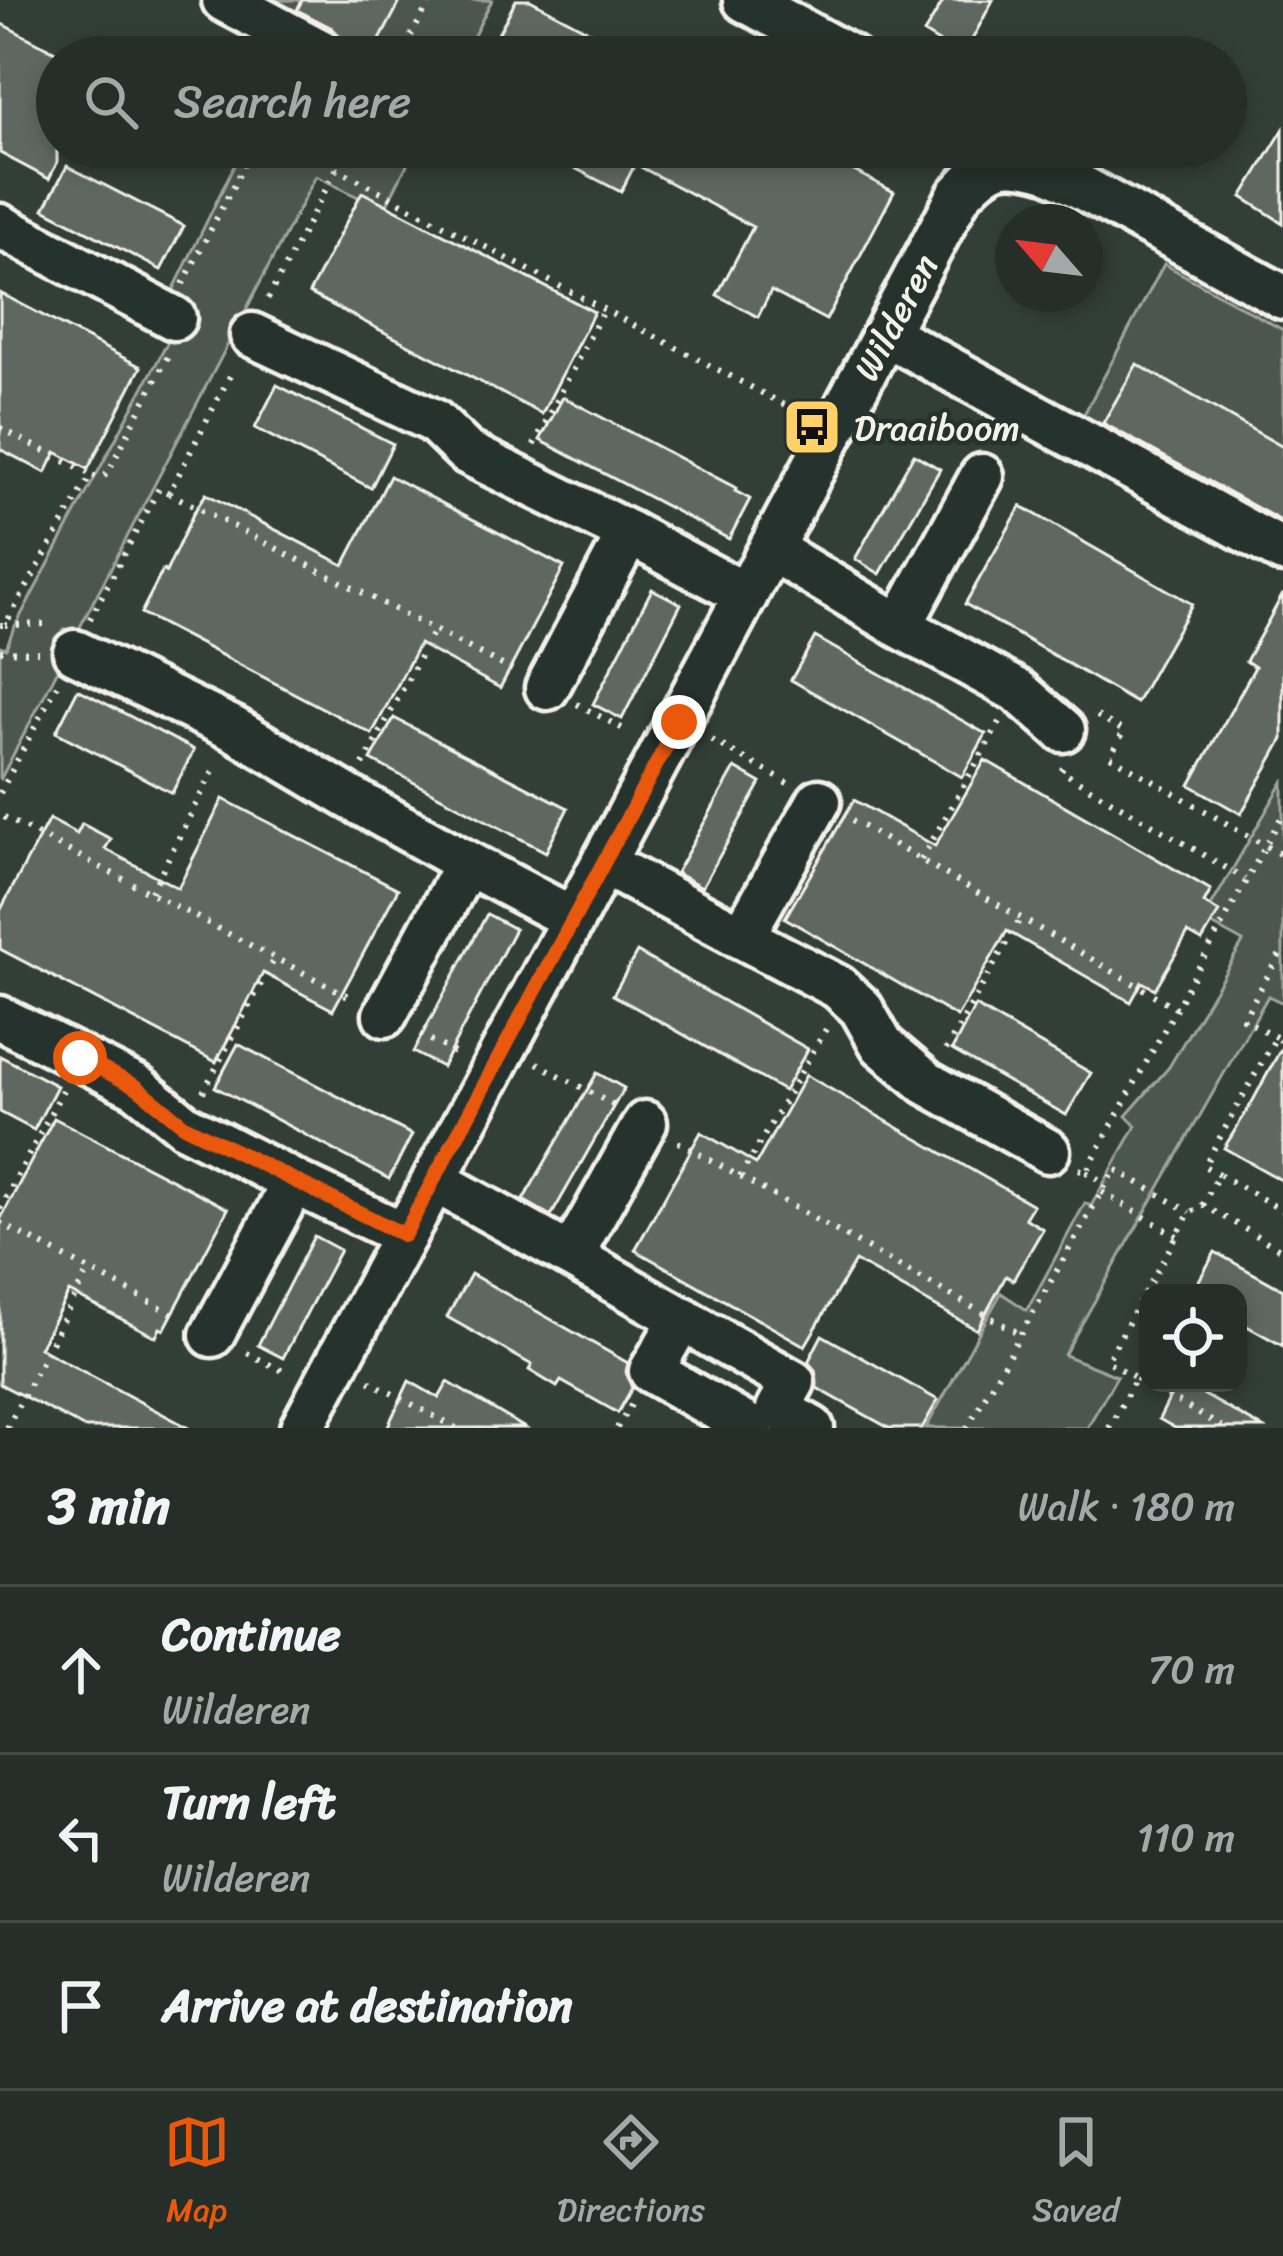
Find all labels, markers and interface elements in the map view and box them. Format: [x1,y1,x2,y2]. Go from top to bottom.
search box [36,36,1247,168]
text: Search here [174,62,411,142]
icon: search [78,69,144,135]
north arrow [995,204,1103,312]
street label: Wilderen [835,242,956,393]
bus stop icon: Draaiboom [781,396,843,458]
place label: Draaiboom [854,396,1020,460]
route end [652,695,706,749]
route start [53,1031,107,1085]
map controls [1139,1284,1247,1392]
button: locate [1139,1284,1247,1392]
text: 3 min [48,1461,170,1551]
text: Walk · 180 m [1018,1472,1235,1541]
text: Continue [162,1595,341,1675]
text: 70 m [1148,1635,1235,1704]
icon: ahead [48,1637,114,1703]
text: Wilderen [162,1675,310,1744]
text: Turn left [162,1763,335,1843]
text: 110 m [1137,1803,1235,1872]
icon: left [48,1805,114,1871]
text: Wilderen [162,1843,310,1912]
text: Arrive at destination [162,1966,572,2046]
icon: arrive [48,1973,114,2039]
tab: Map [164,2109,230,2239]
tab: Directions [557,2109,705,2239]
tab: Saved [1032,2109,1119,2239]

